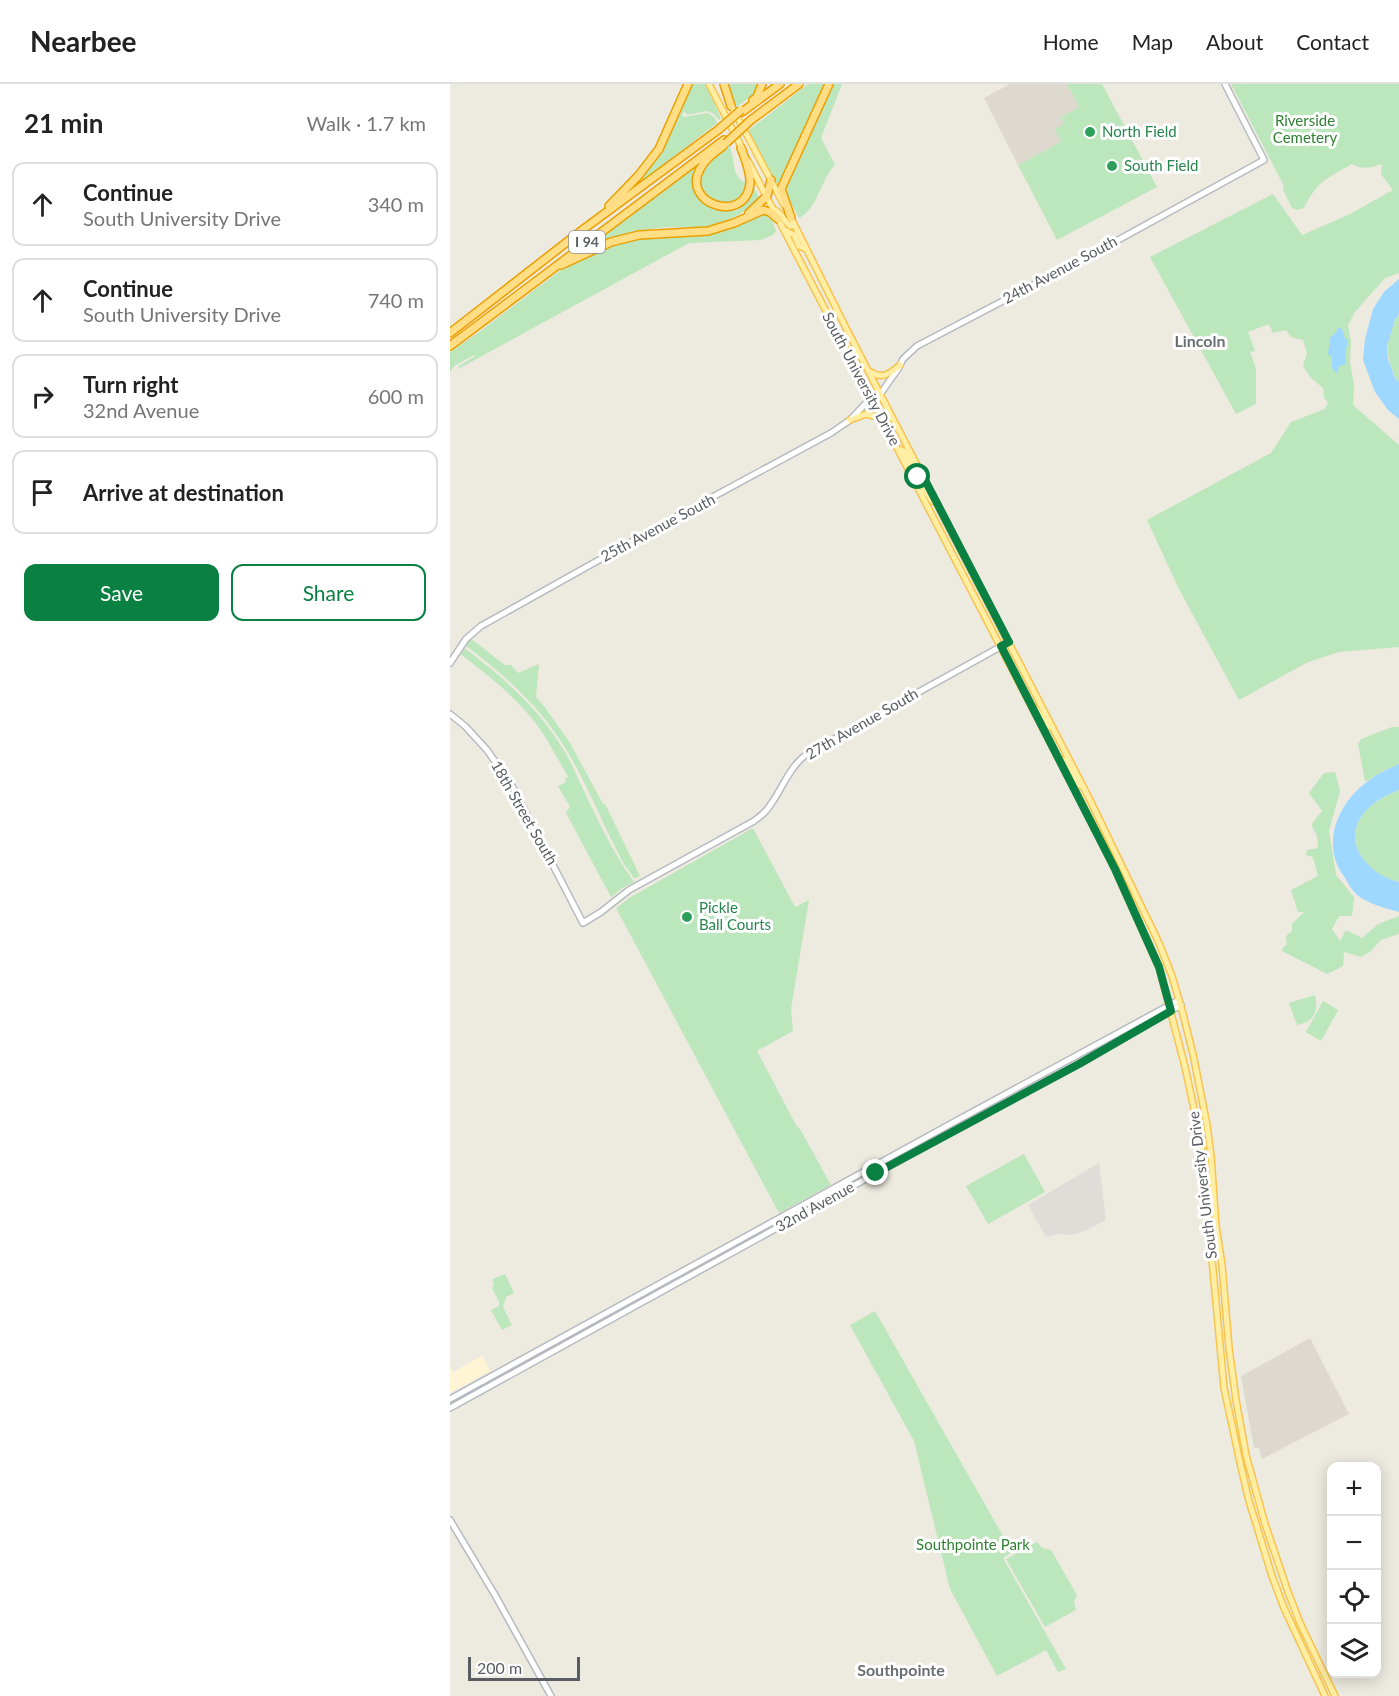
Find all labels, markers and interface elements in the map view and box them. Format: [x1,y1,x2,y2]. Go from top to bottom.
text: Nearbee [30,24,137,58]
text: Home [1043,29,1099,54]
text: Map [1132,29,1173,54]
text: About [1206,29,1263,54]
text: Contact [1296,29,1369,54]
text: 21 min [24,107,104,139]
text: Walk · 1.7 km [307,111,426,135]
park label: Riverside Cemetery [1273,111,1337,146]
place label: North Field [1102,122,1177,140]
marker: North Field [1083,125,1097,139]
place label: South Field [1124,156,1198,174]
marker: South Field [1105,159,1119,173]
text: Continue [83,179,173,206]
icon: ahead [26,188,59,221]
text: 340 m [368,192,424,216]
text: South University Drive [83,206,281,230]
road number: I 94 [569,231,605,253]
street label: 24th Avenue South [999,231,1120,307]
text: Continue [83,275,173,302]
icon: ahead [26,284,59,317]
text: 740 m [368,288,424,312]
text: South University Drive [83,302,281,326]
street label: South University Drive [819,309,905,448]
district label: Lincoln [1174,331,1226,350]
text: Turn right [83,371,178,398]
icon: right [26,380,59,413]
text: 600 m [368,384,424,408]
text: 32nd Avenue [83,398,199,422]
route start [904,463,930,489]
icon: arrive [26,476,59,509]
text: Arrive at destination [83,479,284,506]
street label: 25th Avenue South [597,489,718,565]
button: Save [24,564,219,621]
button: Share [231,564,426,621]
street label: 27th Avenue South [802,684,921,763]
street label: 18th Street South [488,757,562,868]
place label: Pickle Ball Courts [699,898,771,933]
marker: Pickle Ball Courts [680,910,694,924]
street label: South University Drive [1184,1110,1220,1260]
route end [862,1159,888,1185]
street label: 32nd Avenue [772,1177,857,1235]
map controls [1327,1462,1381,1678]
button: + [1327,1462,1381,1516]
button: − [1327,1516,1381,1570]
park label: Southpointe Park [916,1535,1030,1553]
button: locate [1327,1570,1381,1624]
button: layers [1327,1624,1381,1678]
scale bar [468,1654,580,1682]
text: 200 m [477,1658,522,1677]
district label: Southpointe [857,1660,945,1679]

